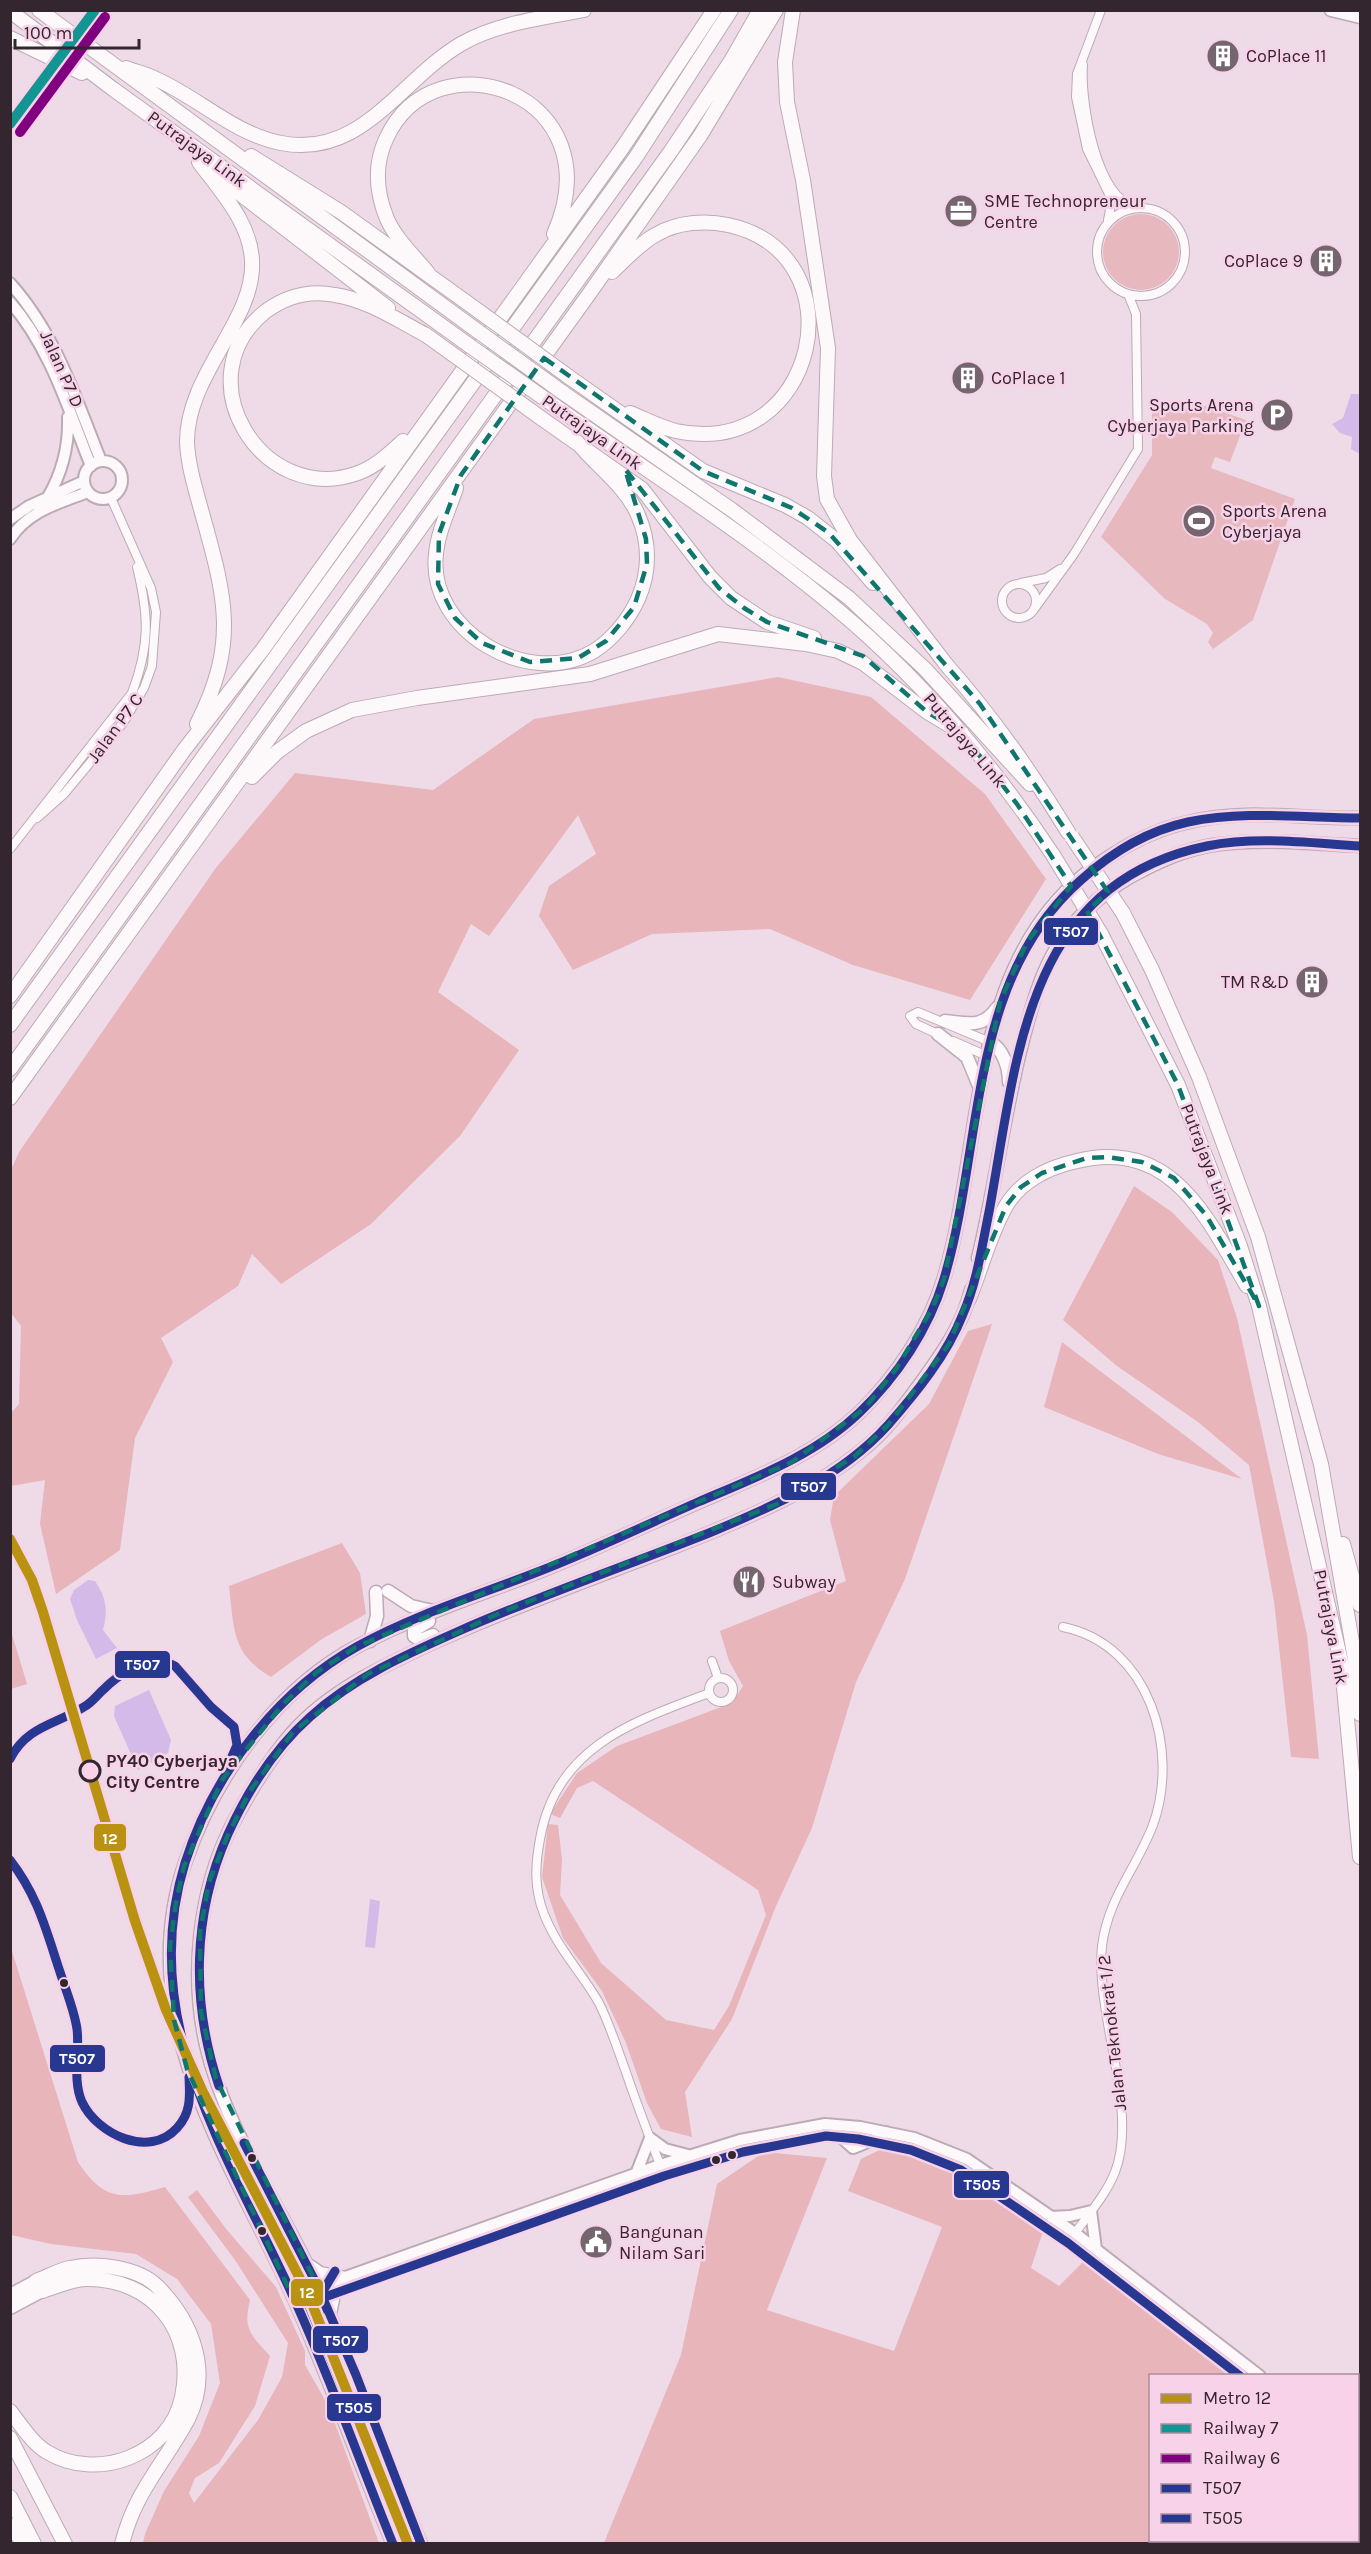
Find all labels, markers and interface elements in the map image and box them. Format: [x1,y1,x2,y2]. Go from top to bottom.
scale bar [15,12,140,50]
text: 100 m [24,22,72,44]
building icon: CoPlace 11 [1205,38,1241,74]
place label: CoPlace 11 [1246,45,1327,67]
street label: Putrajaya Link [143,106,251,192]
place label: SME Technopreneur Centre [984,190,1147,233]
office icon: SME Technopreneur Centre [943,193,979,229]
building icon: CoPlace 9 [1308,243,1344,279]
place label: CoPlace 9 [1224,250,1303,272]
street label: Jalan P7 D [35,327,89,411]
building icon: CoPlace 1 [950,360,986,396]
place label: CoPlace 1 [991,367,1066,389]
street label: Putrajaya Link [538,389,646,475]
place label: Sports Arena Cyberjaya Parking [1107,394,1254,437]
parking icon: Sports Arena Cyberjaya Parking [1259,397,1295,433]
place label: Sports Arena Cyberjaya [1222,500,1327,543]
sports icon: Sports Arena Cyberjaya [1181,503,1217,539]
street label: Putrajaya Link [919,688,1011,792]
street label: Jalan P7 C [82,689,148,767]
line badge: T507 [1043,917,1099,946]
text: T507 [1053,922,1089,941]
building icon: TM R&D [1294,964,1330,1000]
place label: TM R&D [1221,971,1289,993]
street label: Putrajaya Link [1176,1100,1238,1218]
line badge: T507 [780,1472,837,1501]
text: T507 [791,1477,827,1496]
restaurant icon: Subway [731,1564,767,1600]
street label: Putrajaya Link [1309,1567,1353,1687]
place label: Subway [772,1571,836,1593]
line badge: T507 [114,1650,171,1679]
text: T507 [124,1655,160,1674]
place label: PY40 Cyberjaya City Centre [106,1750,238,1793]
marker: PY40 Cyberjaya City Centre [79,1760,101,1782]
line badge: 12 [93,1823,127,1852]
text: 12 [102,1829,118,1848]
street label: Jalan Teknokrat 1/2 [1093,1954,1131,2112]
unlabelled marker [58,1977,70,1989]
line badge: T507 [49,2044,106,2073]
text: T507 [59,2049,95,2068]
unlabelled marker [726,2149,738,2161]
unlabelled marker [246,2152,258,2164]
unlabelled marker [710,2154,722,2166]
line badge: T505 [953,2170,1010,2199]
text: T505 [963,2175,1001,2194]
place label: Bangunan Nilam Sari [619,2221,705,2264]
public building icon: Bangunan Nilam Sari [578,2224,614,2260]
unlabelled marker [256,2225,268,2237]
line badge: 12 [290,2278,324,2307]
text: 12 [299,2283,315,2302]
line badge: T507 [312,2325,369,2354]
text: T507 [323,2331,359,2350]
legend [1149,2374,1359,2542]
text: Metro 12 [1203,2387,1271,2409]
line badge: T505 [326,2393,382,2422]
text: T505 [335,2398,373,2417]
text: Railway 7 [1203,2417,1279,2439]
text: Railway 6 [1203,2447,1280,2469]
text: T507 [1203,2477,1242,2499]
text: T505 [1203,2507,1243,2529]

